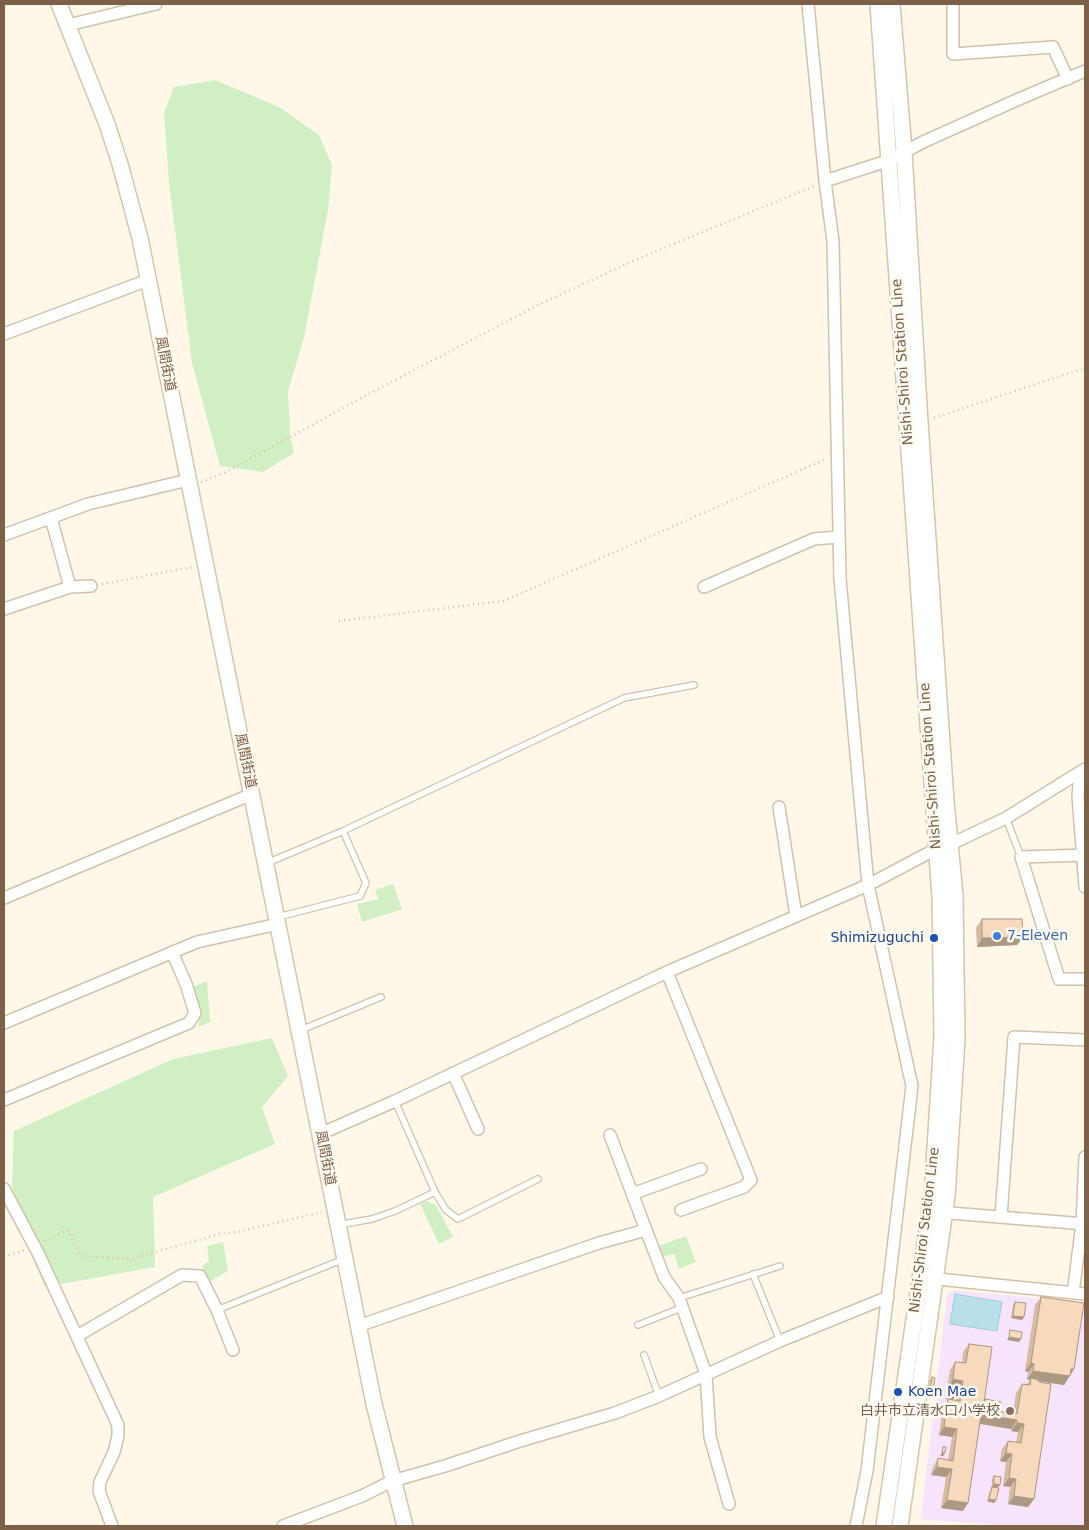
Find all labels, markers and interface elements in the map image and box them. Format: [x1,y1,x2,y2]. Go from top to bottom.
street label: Nishi-Shiroi Station Line [889,278,917,446]
street label: 風間街道 [151,335,179,393]
street label: Nishi-Shiroi Station Line [917,682,945,850]
street label: 風間街道 [231,732,259,790]
place label: 7-Eleven [1007,928,1068,944]
place label: Shimizuguchi [830,930,924,946]
marker: 7-Eleven [991,930,1003,942]
marker: Shimizuguchi [928,932,940,944]
street label: 風間街道 [311,1129,339,1187]
street label: Nishi-Shiroi Station Line [906,1146,944,1314]
place label: Koen Mae [908,1384,976,1400]
marker: Koen Mae [892,1386,904,1398]
place label: 白井市立清水口小学校 [860,1403,1000,1419]
marker: 白井市立清水口小学校 [1004,1405,1016,1417]

